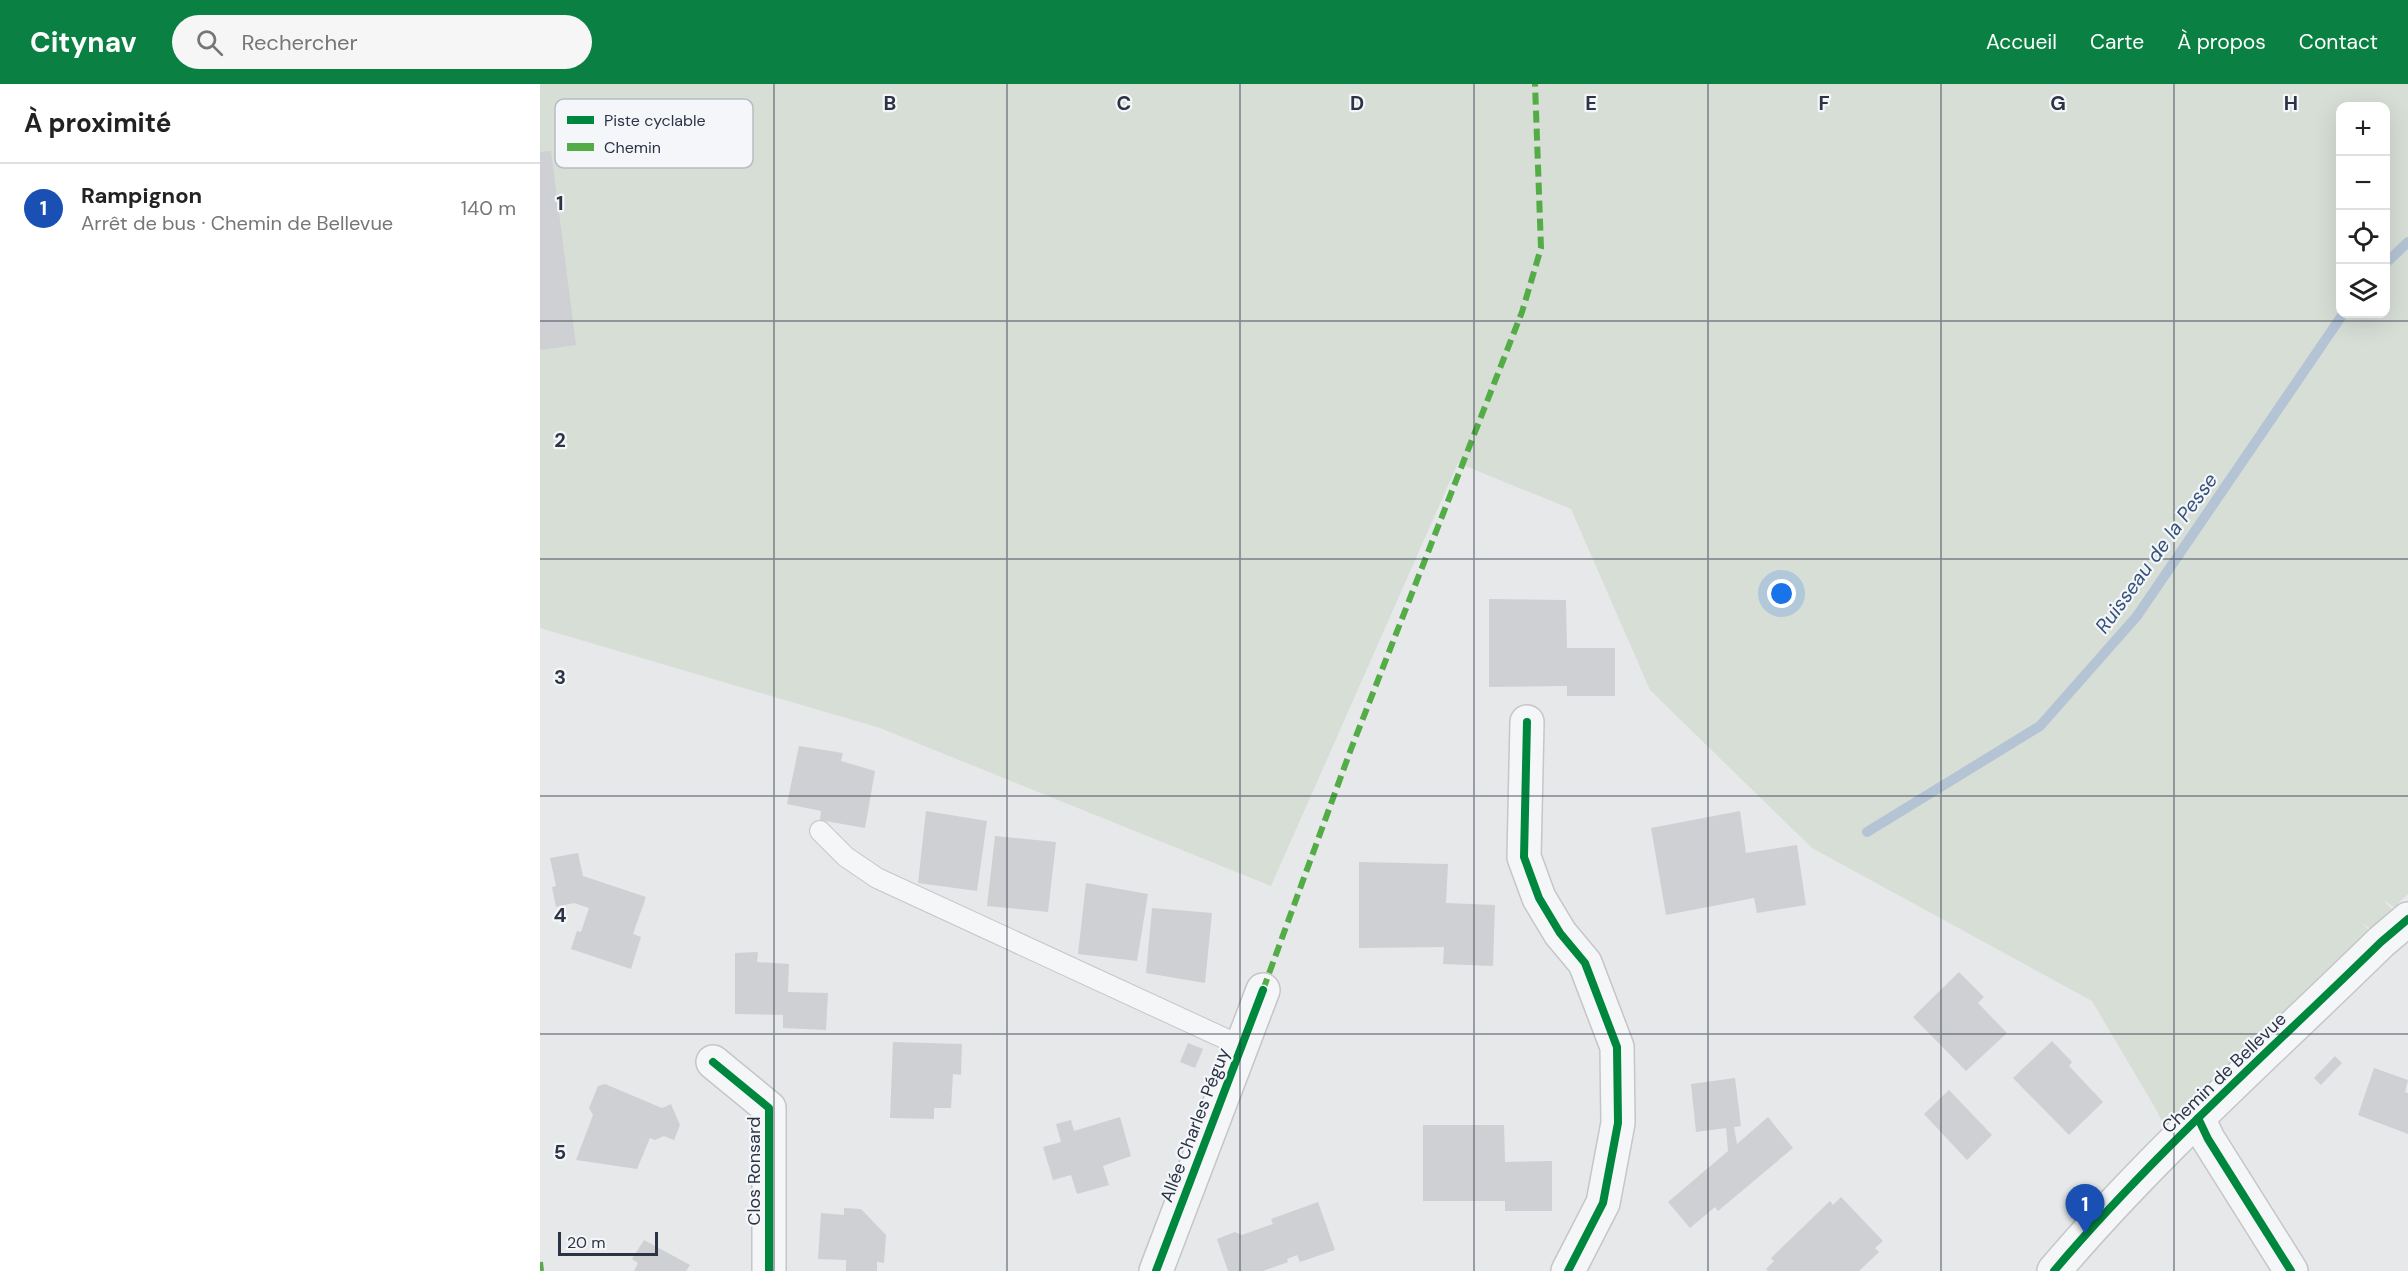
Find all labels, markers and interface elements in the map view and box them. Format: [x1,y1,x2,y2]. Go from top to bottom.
search box [172,15,592,69]
text: Citynav [30,24,136,61]
icon: search [193,26,226,59]
text: Rechercher [241,28,358,57]
text: Accueil [1986,28,2057,56]
text: Carte [2090,28,2144,56]
text: À propos [2177,28,2266,56]
text: Contact [2299,28,2378,56]
text: B [884,90,896,116]
text: C [1117,90,1131,116]
text: D [1350,90,1364,116]
text: E [1585,90,1597,116]
text: F [1818,90,1830,116]
text: G [2050,90,2066,116]
text: H [2284,90,2298,116]
legend [555,99,753,168]
map controls [2336,102,2390,318]
button: + [2336,102,2390,156]
text: À proximité [24,106,171,140]
text: Piste cyclable [604,110,706,131]
text: Chemin [604,137,661,158]
button: − [2336,156,2390,210]
text: Rampignon [81,181,202,210]
text: 1 [556,190,564,216]
text: 1 [40,195,47,221]
text: 140 m [461,195,516,221]
text: Arrêt de bus · Chemin de Bellevue [81,210,393,236]
button: locate [2336,210,2390,264]
button: layers [2336,264,2390,318]
text: 2 [554,427,566,453]
water label: Ruisseau de la Pesse [2089,468,2223,638]
your location [1767,579,1796,608]
text: 3 [554,664,566,690]
text: 4 [554,902,567,928]
street label: Chemin de Bellevue [2157,1007,2291,1139]
street label: Allée Charles Péguy [1155,1044,1235,1206]
street label: Clos Ronsard [742,1116,766,1226]
text: 5 [554,1139,566,1165]
pin: 1 [2066,1184,2104,1234]
scale bar [558,1229,658,1256]
text: 20 m [567,1232,606,1253]

